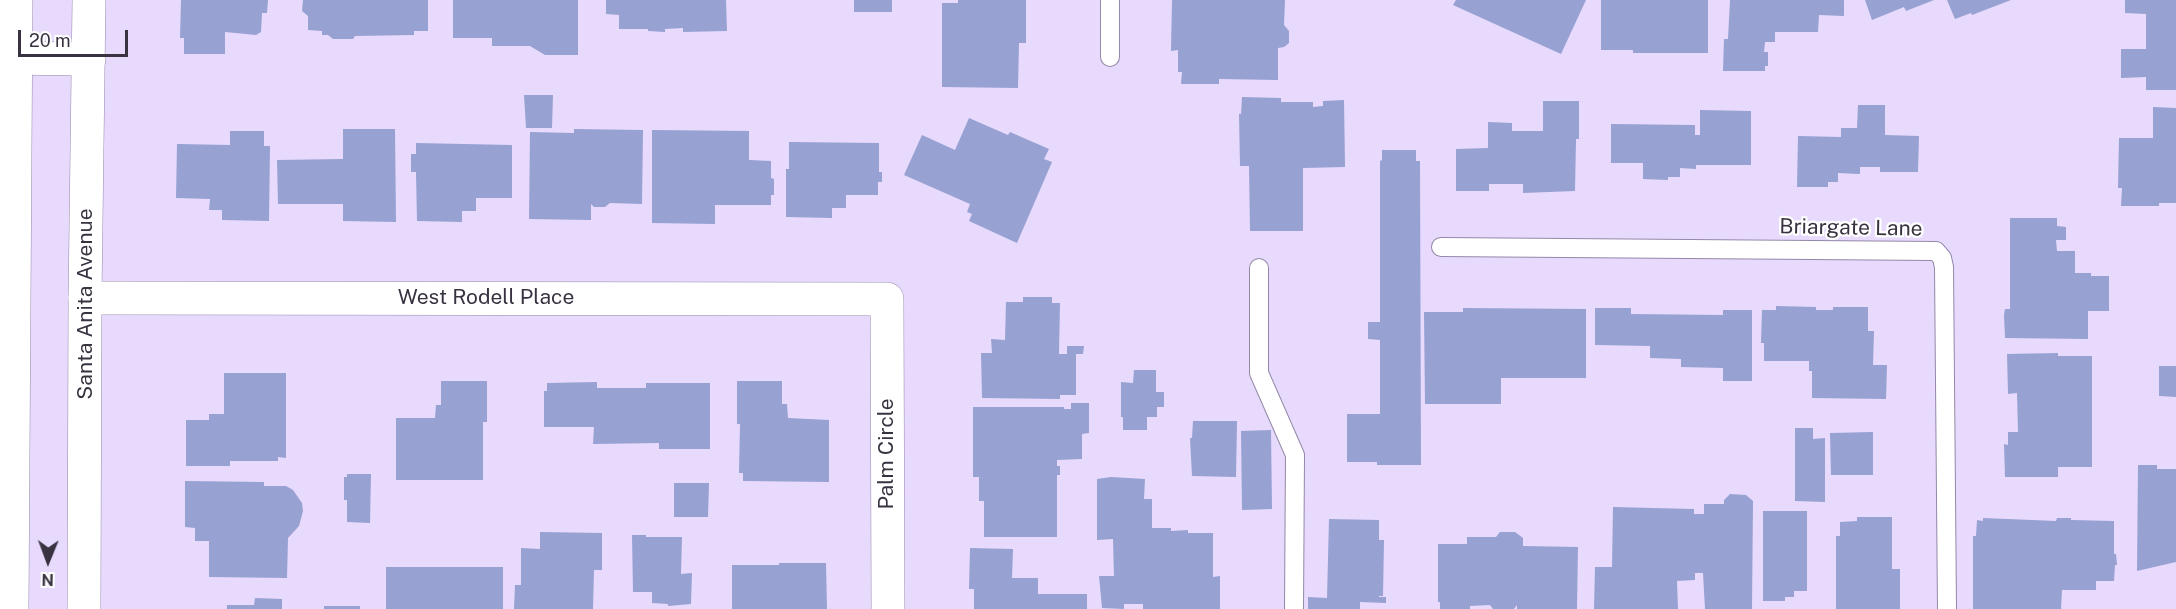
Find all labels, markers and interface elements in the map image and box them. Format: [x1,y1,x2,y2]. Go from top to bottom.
scale bar [21,18,130,56]
text: 20 m [29,30,71,51]
street label: Santa Anita Avenue [73,208,99,400]
street label: Briargate Lane [1779,214,1923,242]
street label: West Rodell Place [398,285,574,311]
street label: Palm Circle [874,398,900,510]
north arrow [18,531,78,591]
text: N [41,570,54,589]

